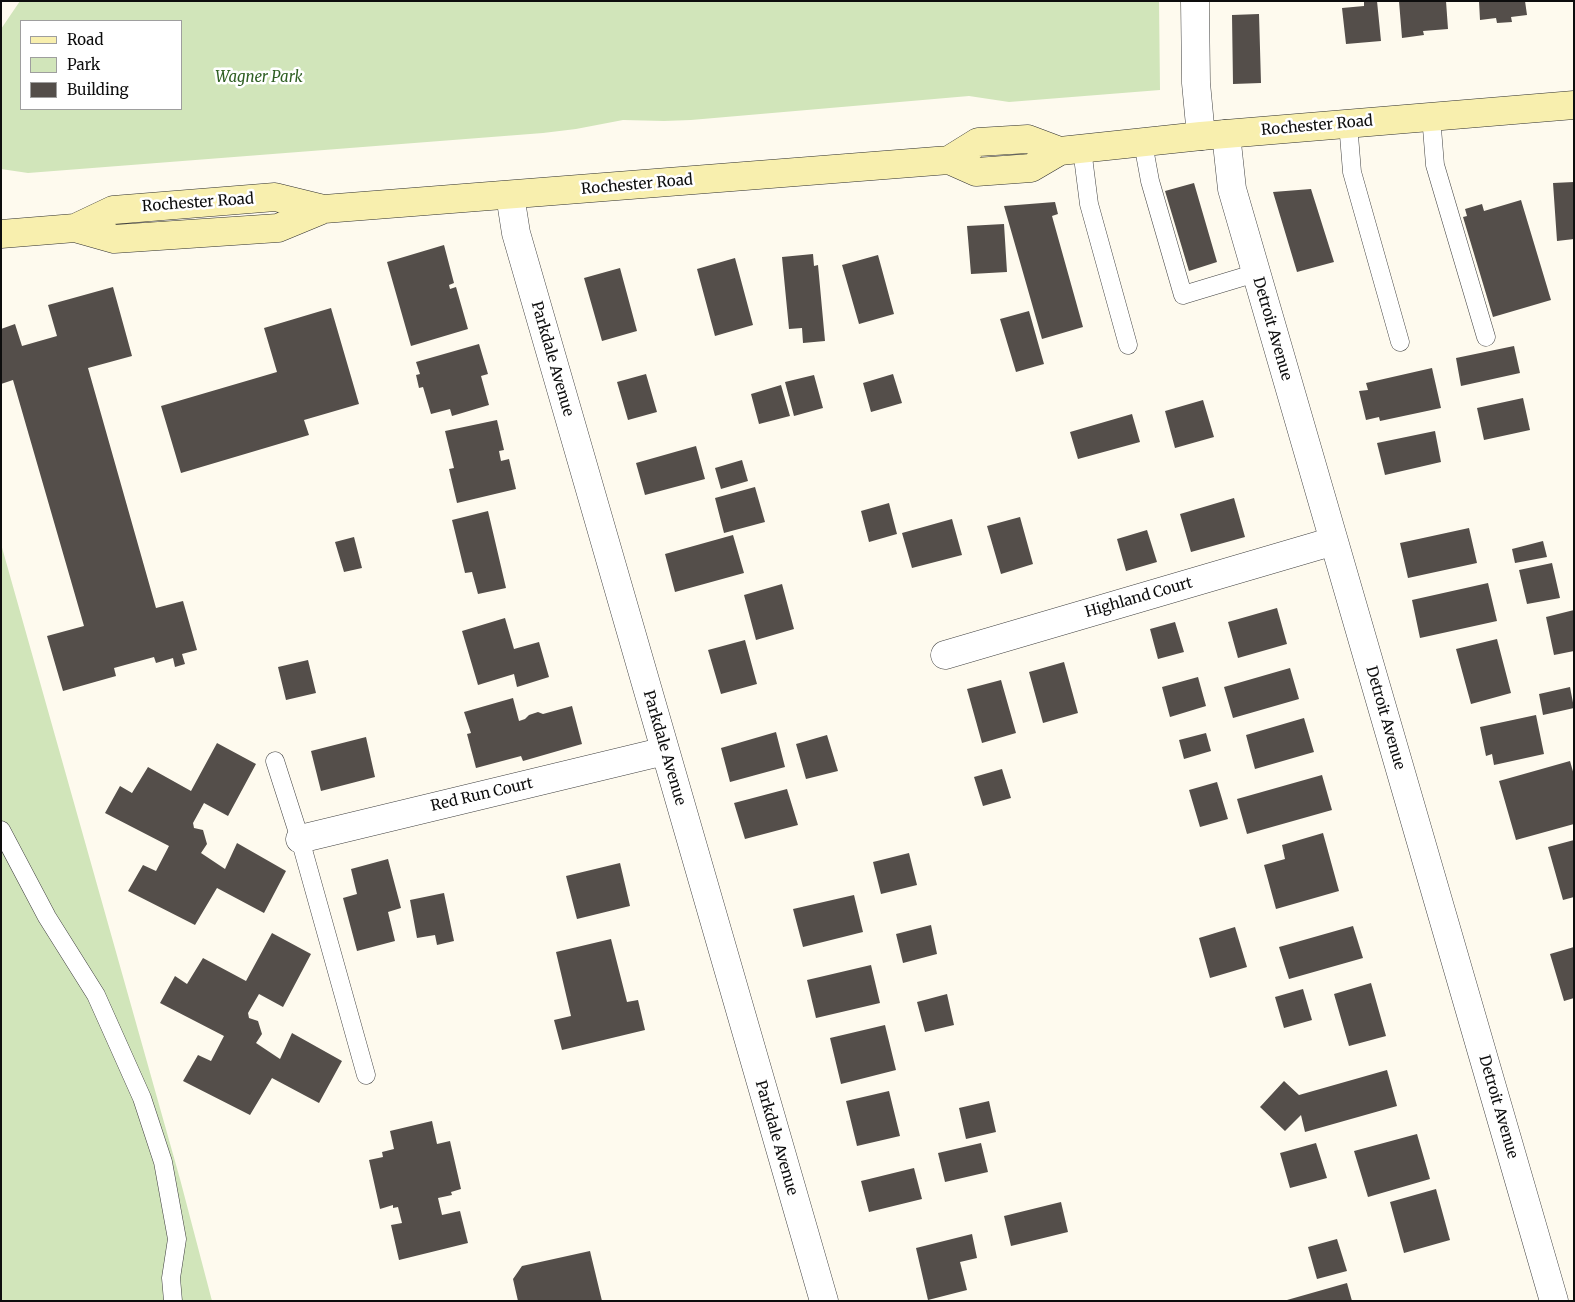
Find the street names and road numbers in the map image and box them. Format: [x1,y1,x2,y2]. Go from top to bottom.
street label: Rochester Road [1260,112,1374,140]
street label: Rochester Road [580,171,694,199]
street label: Rochester Road [141,190,255,216]
street label: Detroit Avenue [1249,275,1295,383]
street label: Parkdale Avenue [527,299,577,419]
street label: Highland Court [1083,574,1195,622]
street label: Detroit Avenue [1362,664,1408,772]
street label: Parkdale Avenue [639,688,689,808]
street label: Red Run Court [429,774,535,816]
street label: Detroit Avenue [1475,1053,1521,1161]
street label: Parkdale Avenue [751,1078,801,1198]

